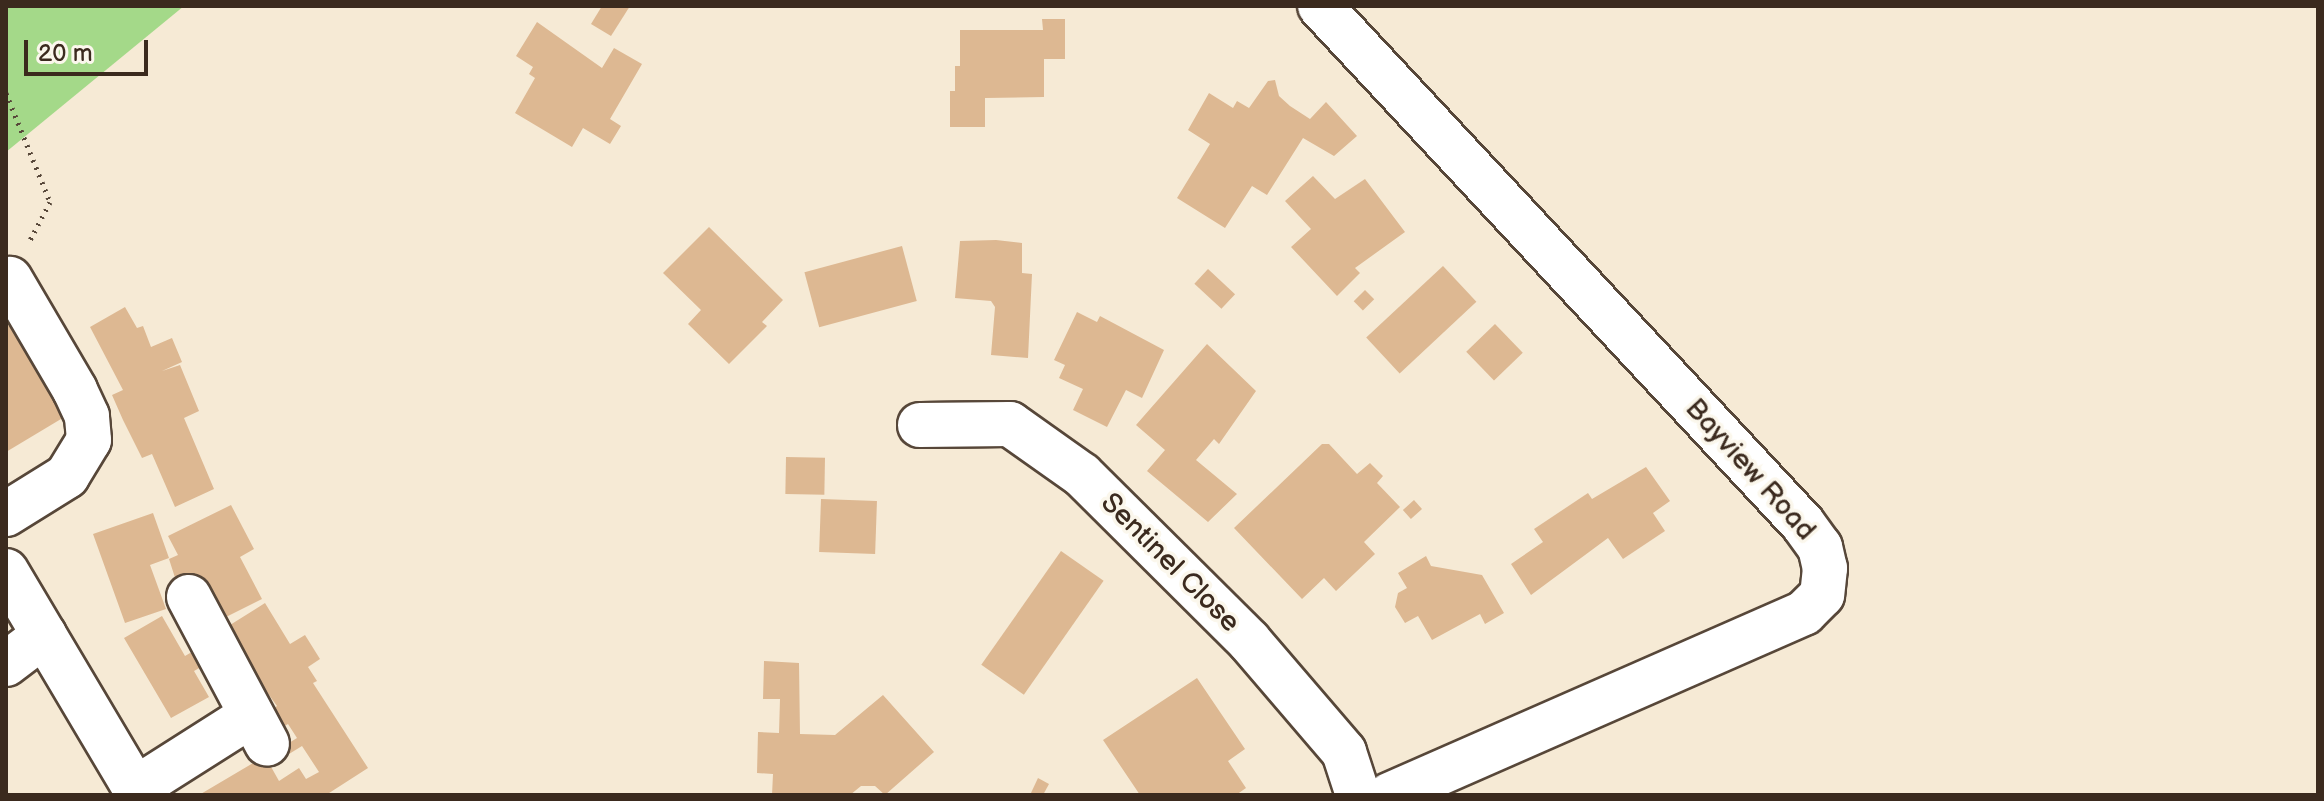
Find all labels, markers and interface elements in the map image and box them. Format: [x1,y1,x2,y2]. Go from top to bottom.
scale bar [28,24,152,74]
text: 20 m [38,39,93,68]
street label: Bayview Road [1678,392,1822,548]
street label: Sentinel Close [1093,486,1247,640]

